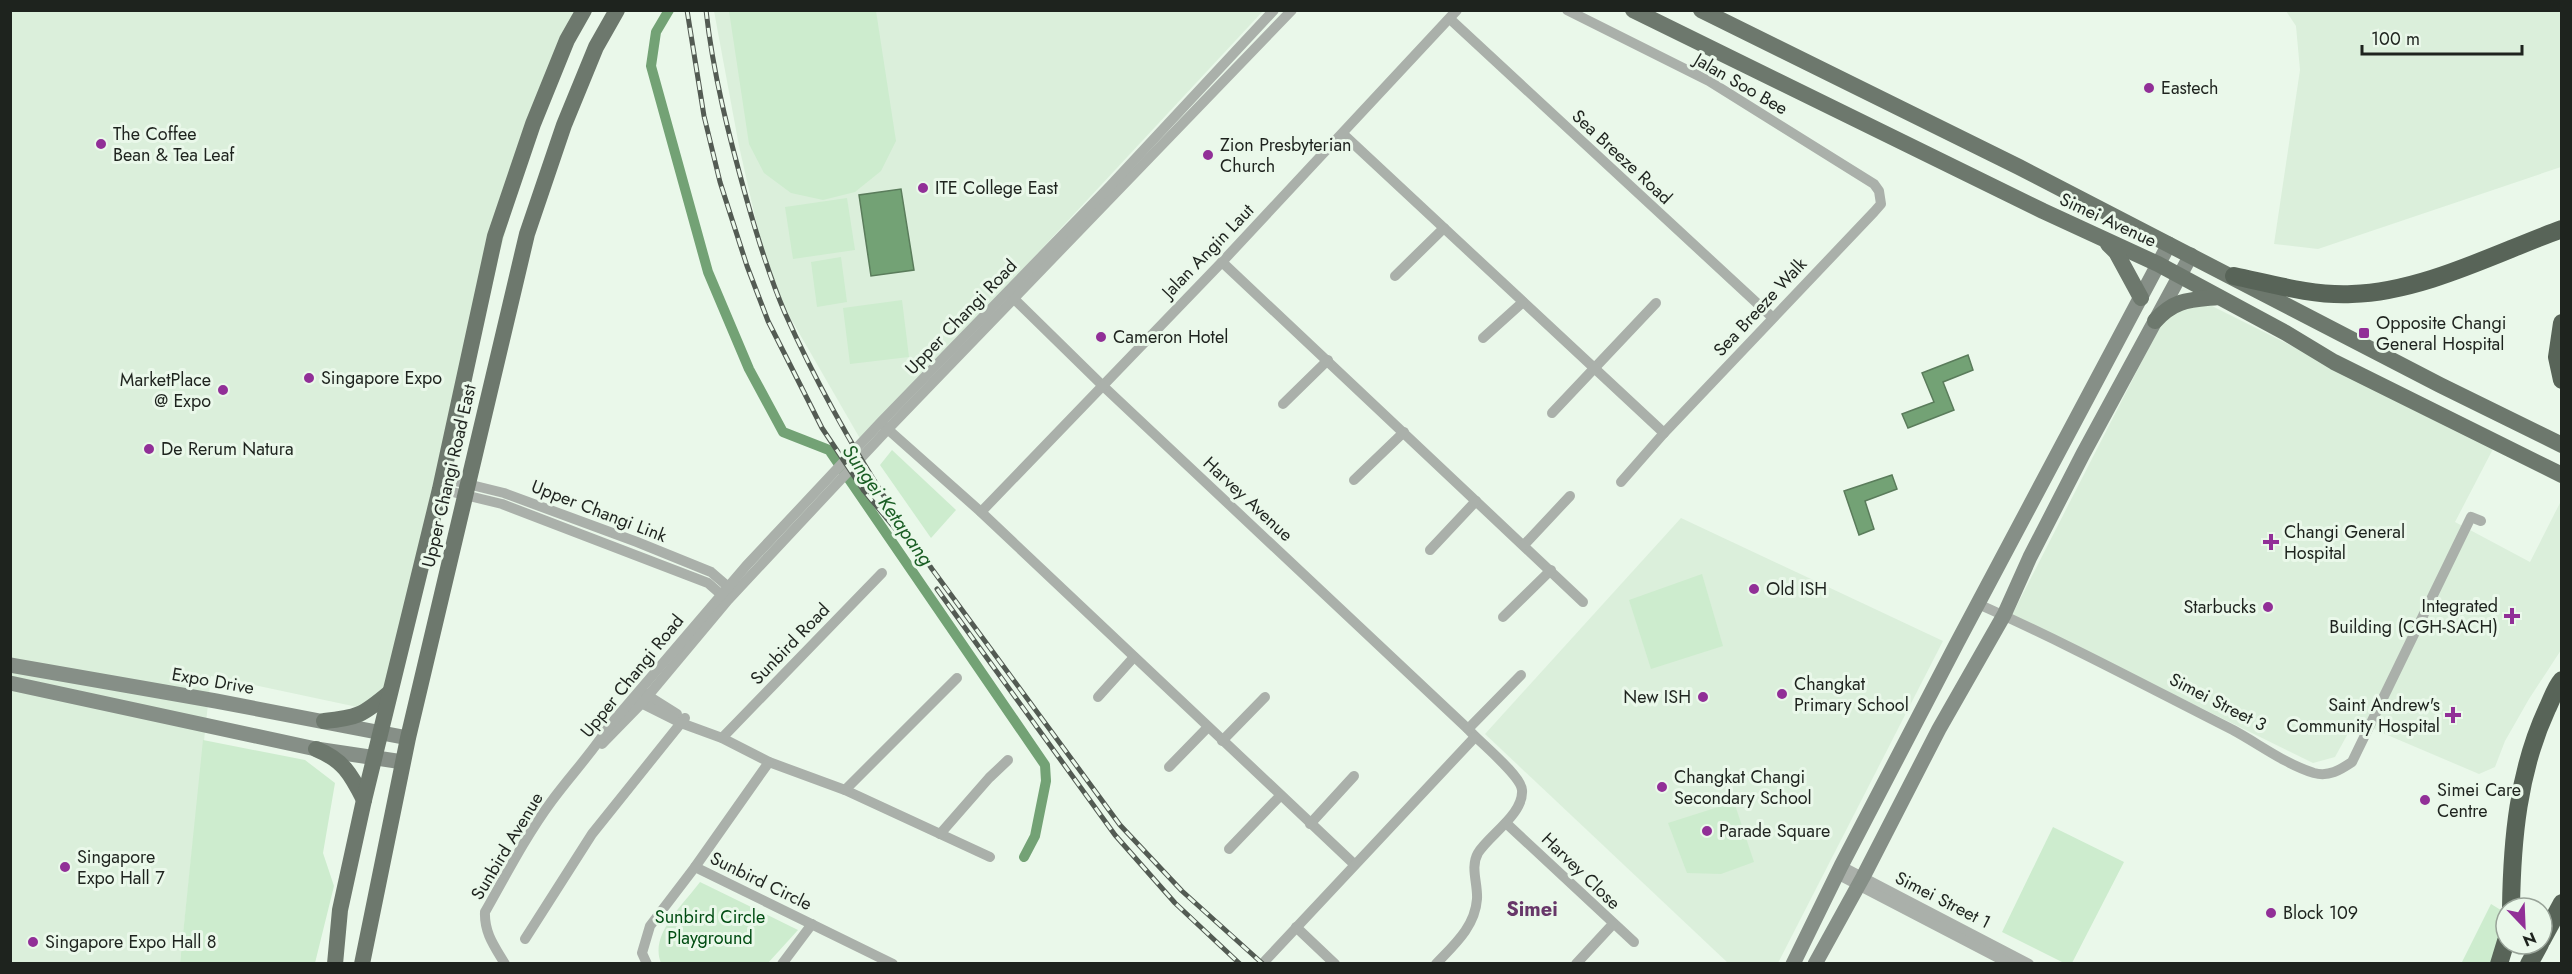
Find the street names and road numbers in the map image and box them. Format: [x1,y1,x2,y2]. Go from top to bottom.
street label: Jalan Soo Bee [1688,46,1793,121]
street label: Sea Breeze Road [1566,104,1678,210]
street label: Simei Avenue [2055,186,2161,254]
street label: Jalan Angin Laut [1155,198,1260,305]
street label: Sea Breeze Walk [1707,252,1813,362]
street label: Upper Changi Road [899,253,1023,381]
street label: Upper Changi Road East [415,381,483,570]
street label: Harvey Avenue [1197,451,1299,547]
street label: Upper Changi Link [528,473,670,549]
street label: Sunbird Road [744,597,836,691]
street label: Upper Changi Road [574,609,690,743]
street label: Expo Drive [170,661,256,701]
street label: Simei Street 3 [2165,666,2271,738]
street label: Sunbird Avenue [465,787,549,905]
street label: Harvey Close [1536,827,1626,915]
street label: Sunbird Circle [706,845,816,917]
street label: Simei Street 1 [1891,865,1995,935]

